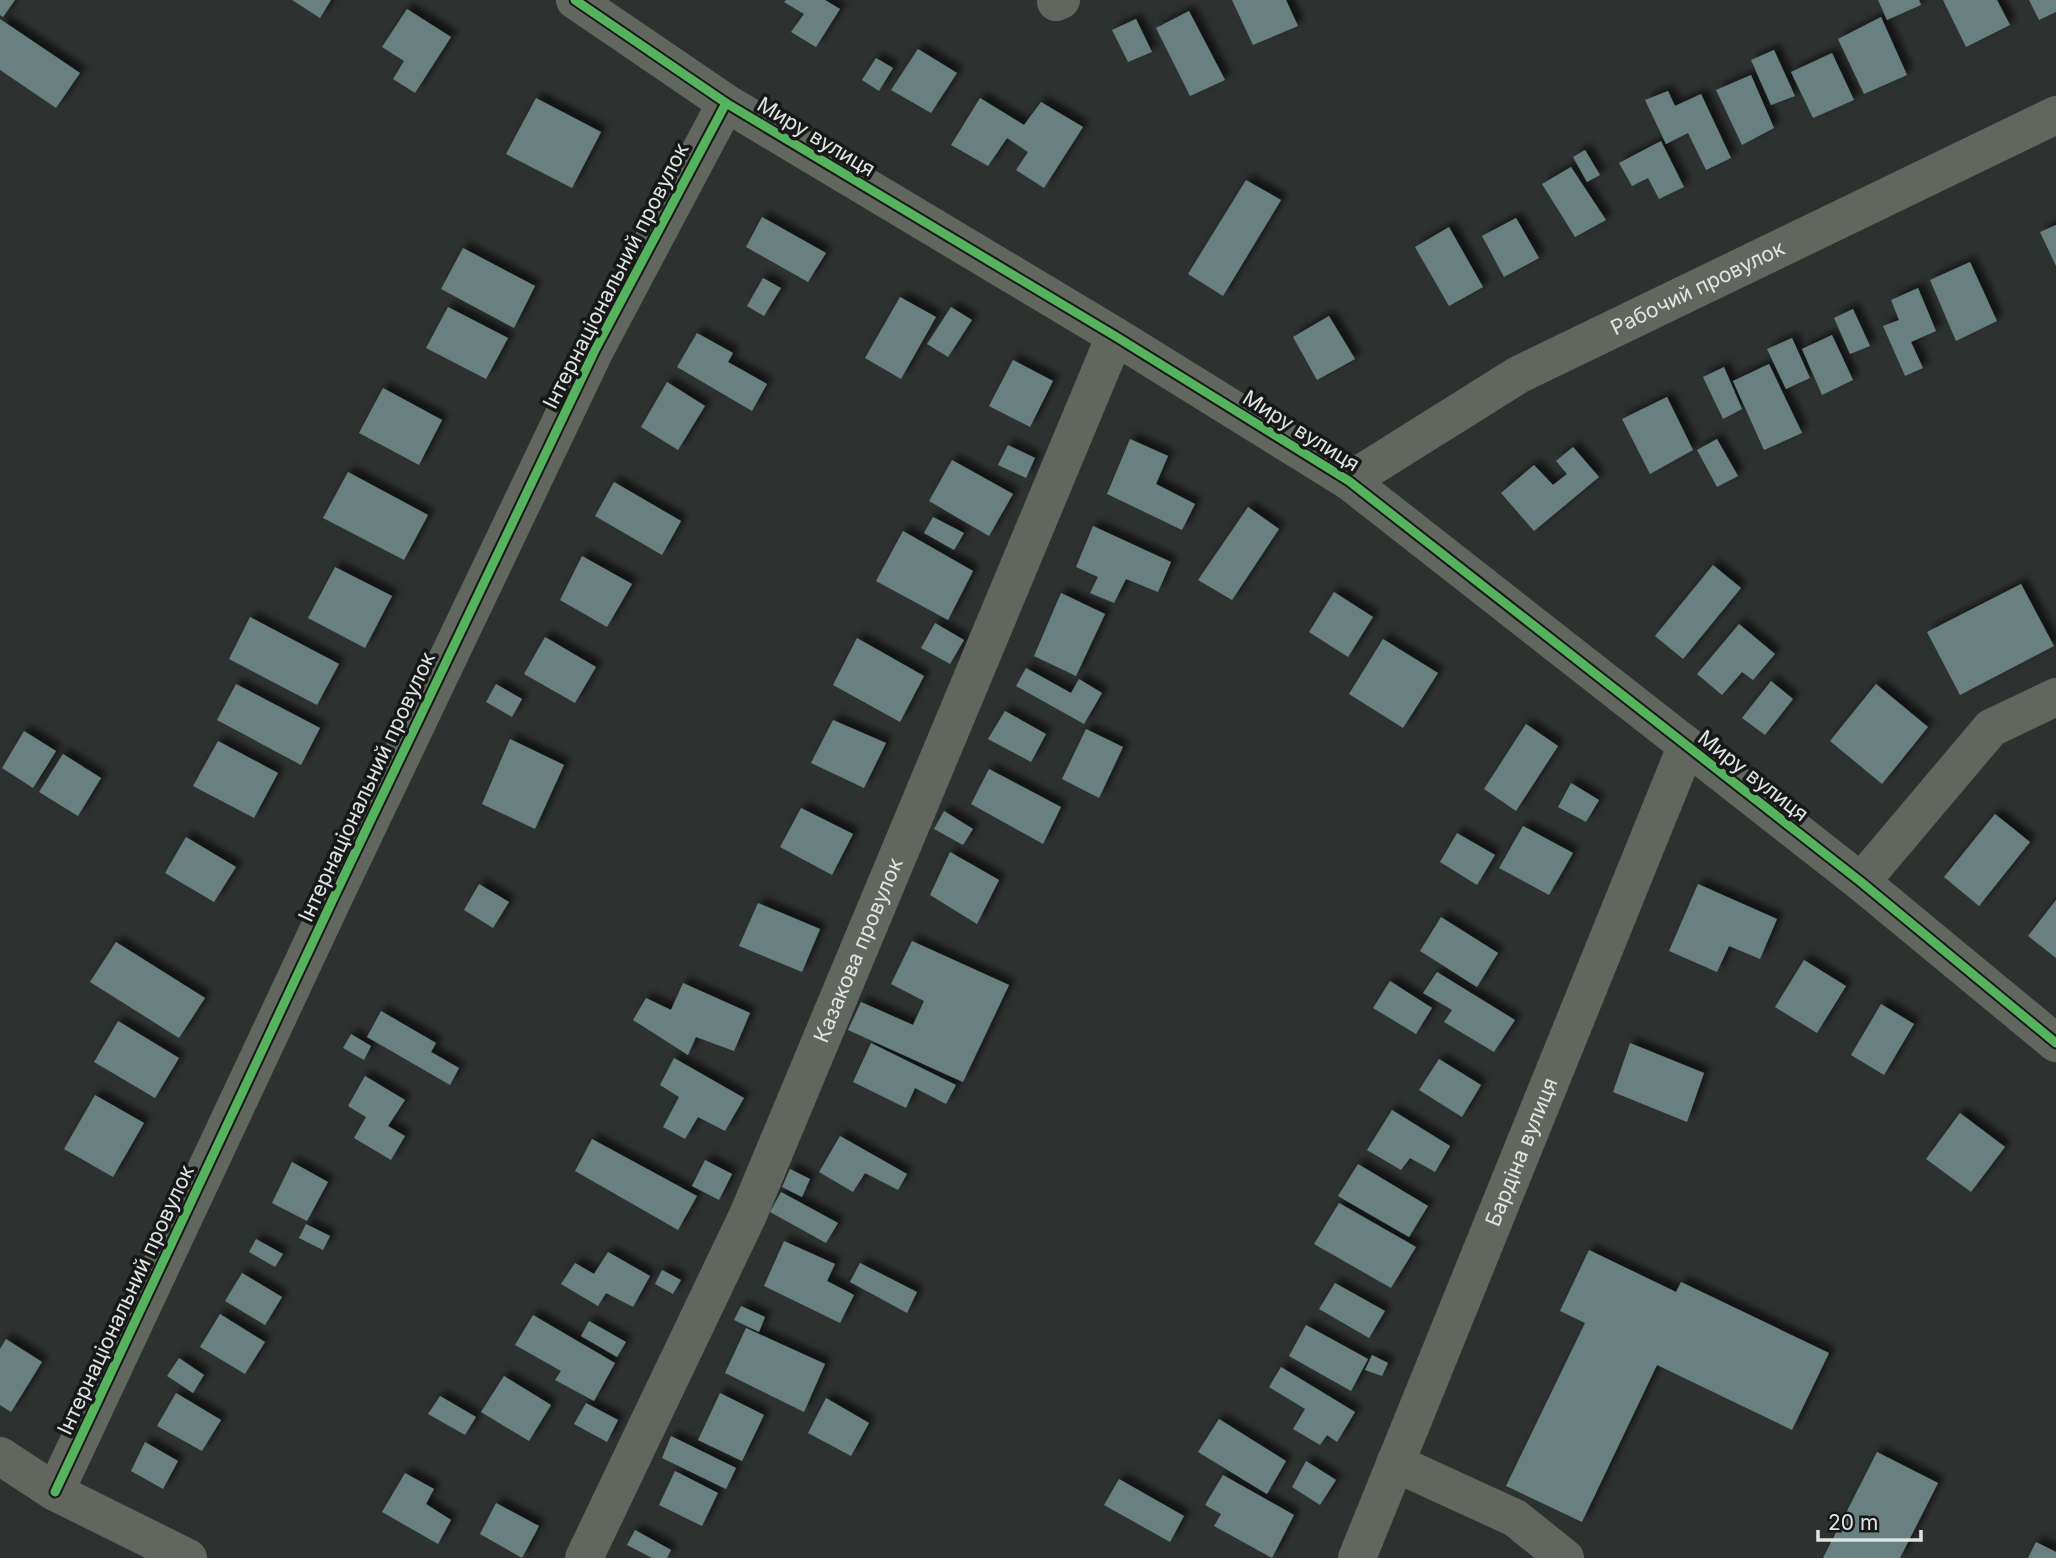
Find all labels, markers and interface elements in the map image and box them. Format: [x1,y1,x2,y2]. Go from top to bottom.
street label: Миру вулиця [753,92,880,182]
street label: Інтернаціональний провулок [538,138,694,413]
street label: Рабочий провулок [1606,235,1789,340]
street label: Миру вулиця [1238,385,1364,476]
street label: Інтернаціональний провулок [293,647,440,926]
street label: Миру вулиця [1693,725,1813,826]
street label: Казакова провулок [808,853,908,1046]
street label: Бардіна вулиця [1480,1074,1562,1230]
street label: Інтернаціональний провулок [52,1160,199,1439]
scale bar [1818,1498,1921,1542]
text: 20 m [1828,1510,1878,1535]

